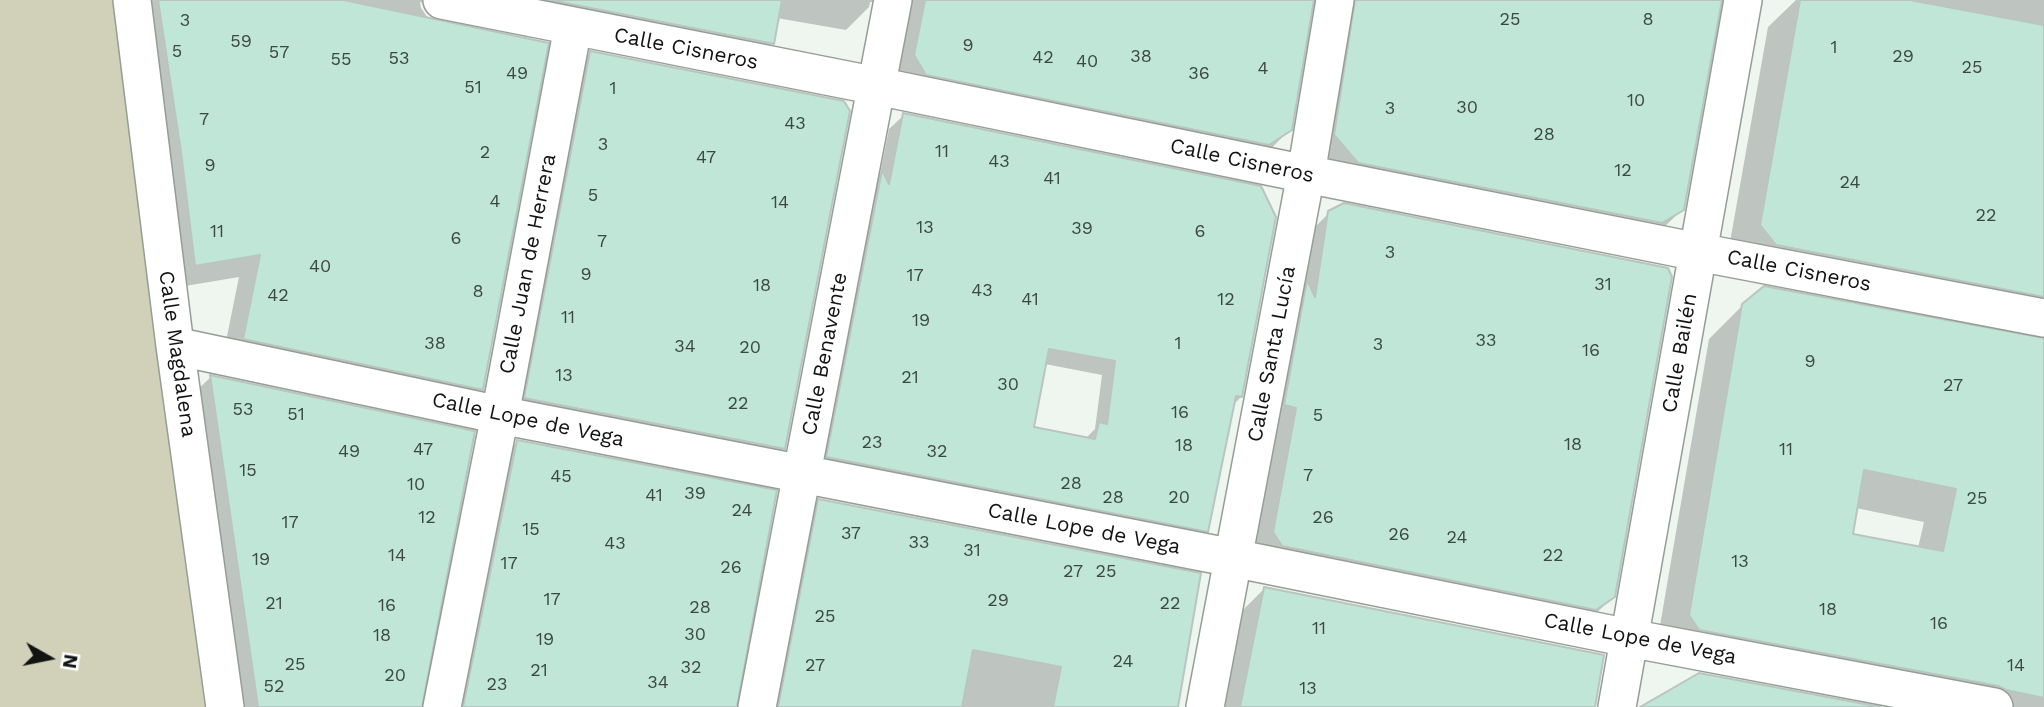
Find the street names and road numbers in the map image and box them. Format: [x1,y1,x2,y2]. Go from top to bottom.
street label: Calle Cisneros [612,23,760,75]
street label: Calle Cisneros [1168,133,1316,189]
street label: Calle Juan de Herrera [494,152,562,376]
street label: Calle Cisneros [1725,245,1873,297]
street label: Calle Santa Lucía [1243,264,1301,444]
street label: Calle Magdalena [153,269,201,439]
street label: Calle Benavente [797,270,853,438]
street label: Calle Bailén [1657,291,1703,415]
street label: Calle Lope de Vega [430,387,626,453]
street label: Calle Lope de Vega [985,498,1183,560]
street label: Calle Lope de Vega [1541,608,1739,670]

